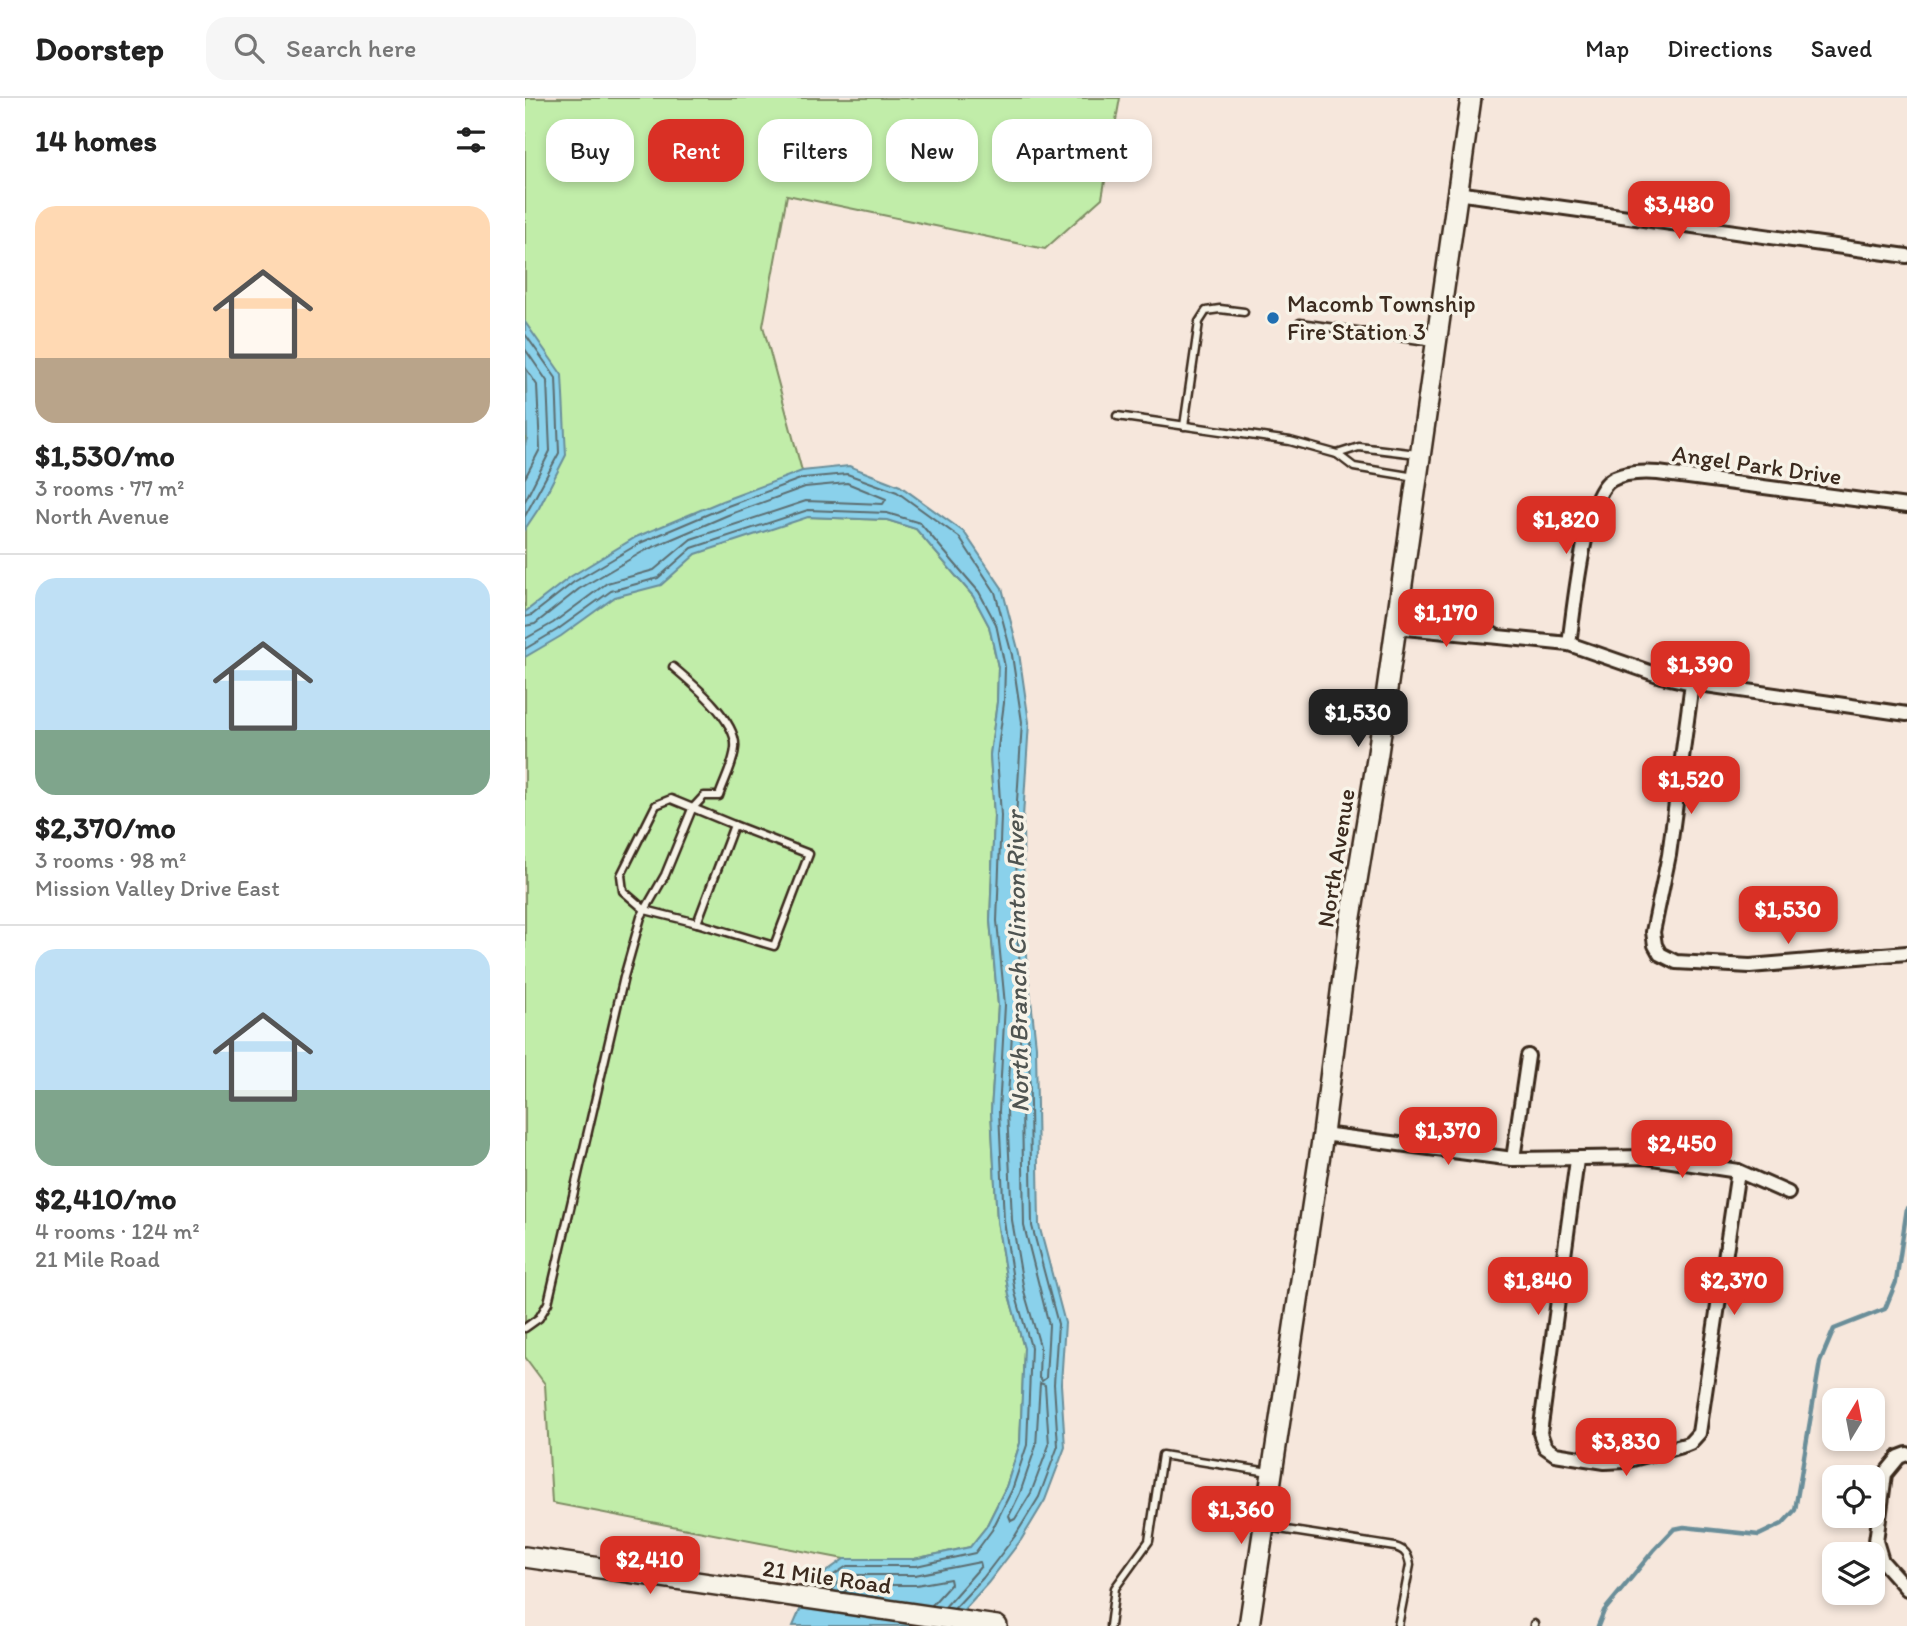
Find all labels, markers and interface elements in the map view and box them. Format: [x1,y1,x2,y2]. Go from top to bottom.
search box [206,17,696,80]
text: Doorstep [35,29,164,68]
icon: search [230,29,268,67]
text: Search here [286,32,416,64]
text: Map [1585,34,1629,63]
text: Directions [1667,34,1773,63]
text: Saved [1811,34,1872,63]
chip: Buy [546,119,634,182]
chip: Rent [648,119,744,182]
chip: Filters [758,119,872,182]
chip: New [886,119,978,182]
chip: Apartment [992,119,1152,182]
icon: filters [452,121,490,159]
text: 14 homes [35,122,157,159]
pin: $3,480 [1622,181,1736,241]
text: $3,480 [1644,190,1714,218]
icon: home [200,251,326,377]
place label: Macomb Township Fire Station 3 [1287,289,1476,346]
marker: Macomb Township Fire Station 3 [1265,310,1281,326]
text: $1,530/mo [35,437,175,474]
street label: Angel Park Drive [1670,438,1844,491]
text: 3 rooms · 77 m² [35,474,185,502]
pin: $1,820 [1509,496,1623,556]
text: North Avenue [35,502,169,530]
text: $1,820 [1533,505,1599,533]
pin: $1,170 [1389,589,1503,649]
text: $1,170 [1414,598,1478,626]
icon: home [200,623,326,749]
pin: $1,390 [1643,642,1757,701]
text: $1,390 [1667,650,1733,678]
pin: $1,530 [1301,690,1415,749]
text: $1,530 [1325,698,1391,726]
pin: $1,520 [1634,756,1748,816]
text: $1,520 [1658,765,1724,793]
street label: North Avenue [1310,786,1361,929]
water label: North Branch Clinton River [998,808,1036,1113]
text: $2,370/mo [35,809,176,846]
text: 3 rooms · 98 m² [35,846,186,874]
text: Mission Valley Drive East [35,874,280,902]
pin: $1,530 [1731,886,1845,946]
text: $1,530 [1755,895,1821,923]
icon: home [200,994,326,1120]
pin: $1,370 [1391,1108,1505,1167]
text: $1,370 [1415,1116,1481,1144]
pin: $2,450 [1625,1121,1739,1180]
text: $2,450 [1647,1129,1717,1157]
text: $2,410/mo [35,1180,177,1217]
text: 4 rooms · 124 m² [35,1217,200,1245]
text: 21 Mile Road [35,1245,160,1273]
pin: $1,840 [1481,1258,1595,1317]
pin: $2,370 [1677,1258,1791,1317]
text: $1,840 [1504,1266,1572,1294]
text: $2,370 [1700,1266,1768,1294]
north arrow [1822,1388,1885,1451]
map controls [1822,1388,1885,1605]
pin: $3,830 [1569,1418,1683,1478]
text: $3,830 [1592,1427,1660,1455]
button: locate [1822,1465,1885,1528]
pin: $1,360 [1184,1486,1298,1546]
text: $1,360 [1208,1495,1274,1523]
pin: $2,410 [593,1536,707,1596]
button: layers [1822,1542,1885,1605]
text: $2,410 [616,1545,684,1573]
street label: 21 Mile Road [761,1553,894,1600]

